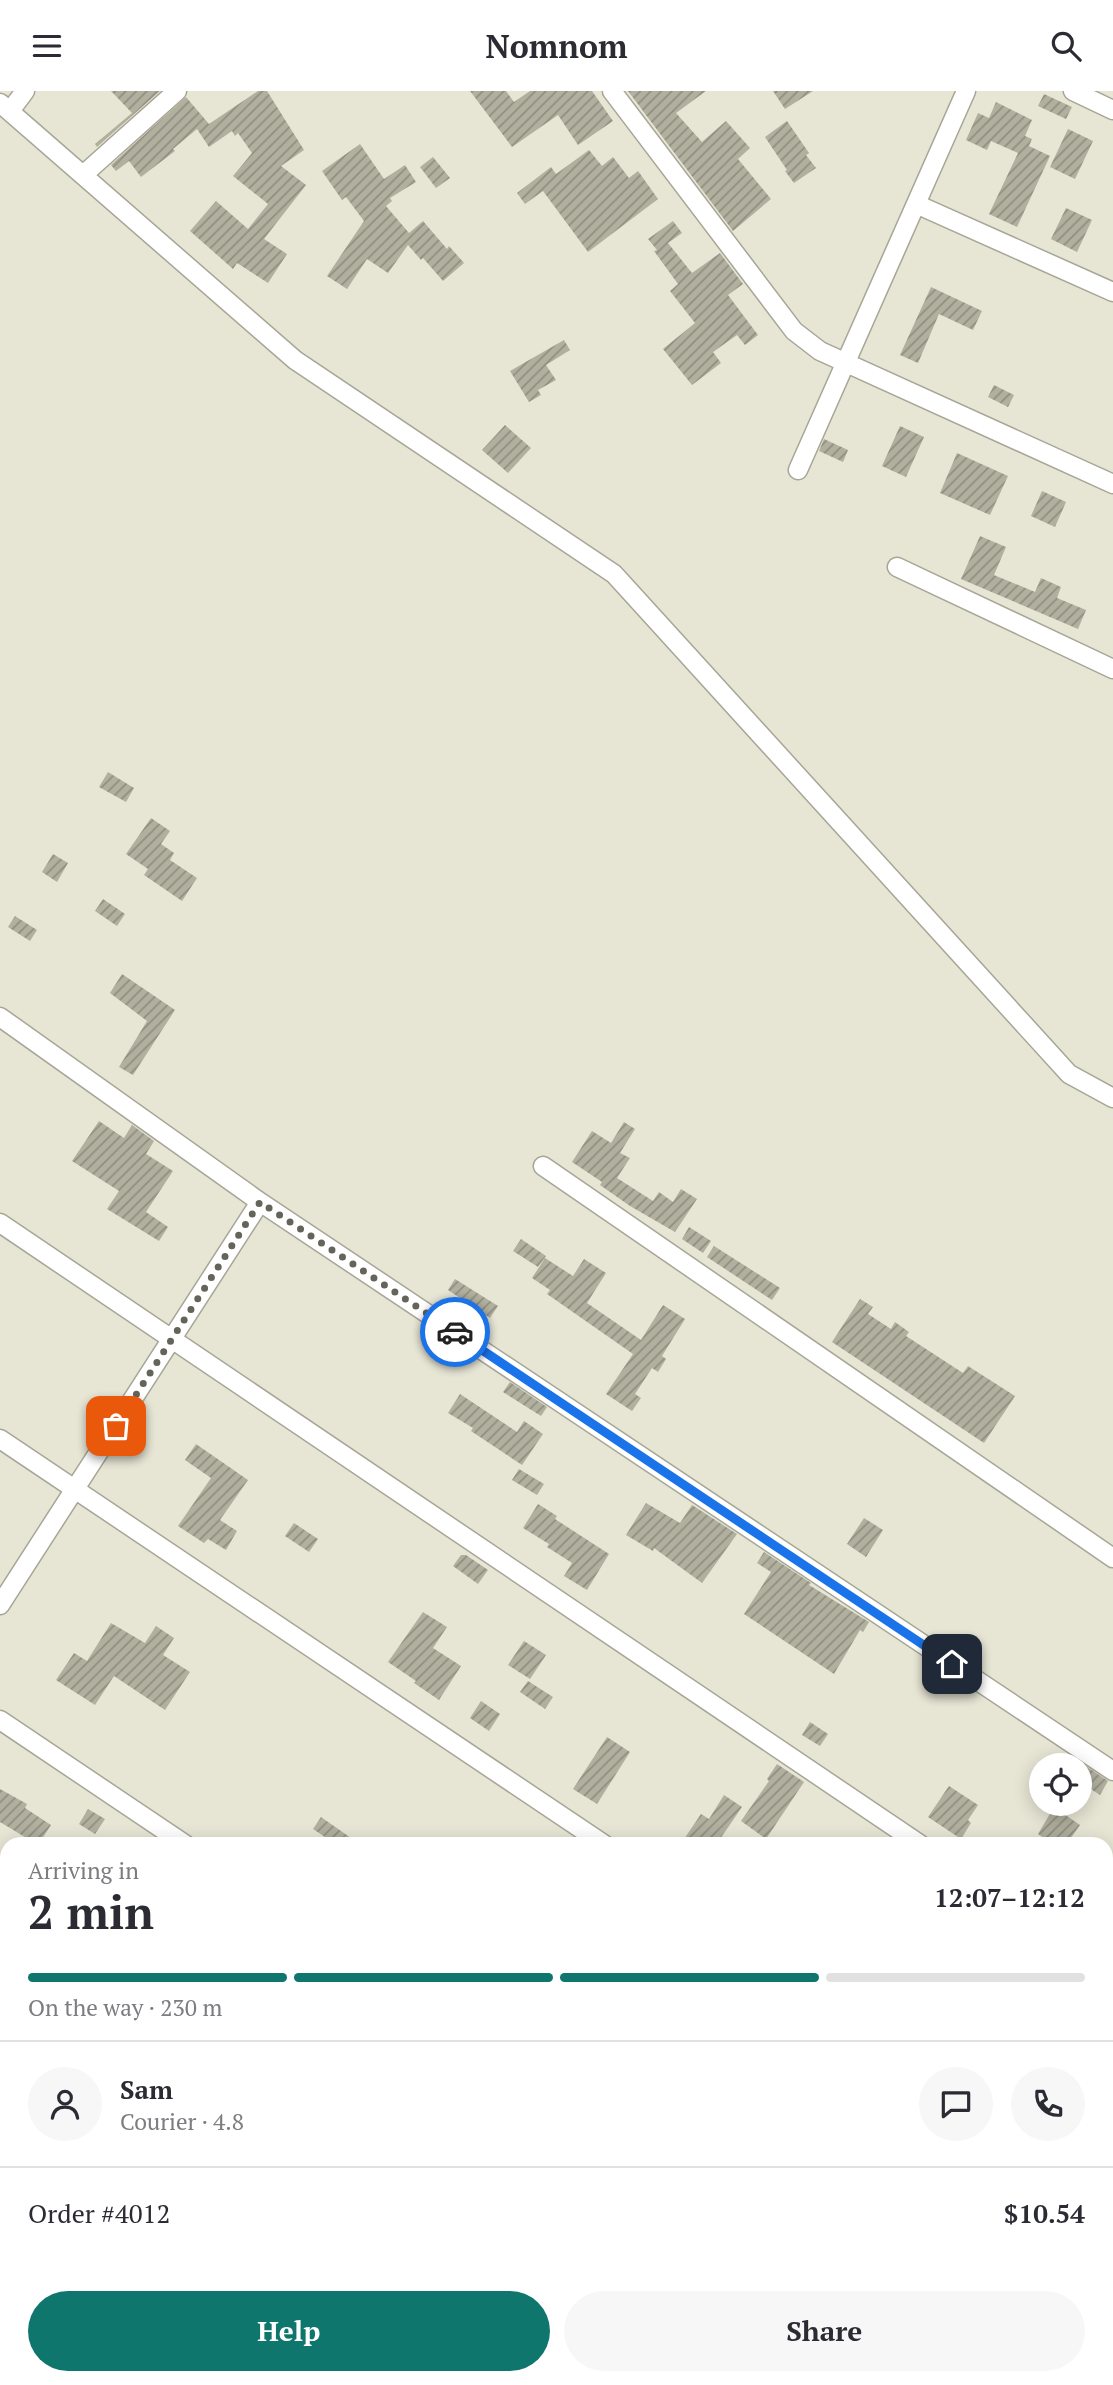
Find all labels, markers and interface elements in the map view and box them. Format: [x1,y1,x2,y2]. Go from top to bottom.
text: Nomnom [485,25,628,67]
icon: menu [28,27,66,65]
icon: search [1047,27,1085,65]
courier [420,1297,490,1367]
icon: car [436,1313,474,1351]
pin [86,1396,146,1456]
icon: bag [97,1407,135,1445]
pin [922,1634,982,1694]
icon: home [933,1645,971,1683]
map controls [1029,1753,1092,1816]
button: locate [1029,1753,1092,1816]
text: Arriving in [28,1855,139,1886]
text: 12:07–12:12 [934,1880,1085,1914]
text: 2 min [28,1881,154,1942]
text: On the way · 230 m [28,1992,222,2023]
button: person [28,2067,102,2141]
button: chat [919,2067,993,2141]
button: phone [1011,2067,1085,2141]
text: Sam [120,2072,173,2106]
text: Courier · 4.8 [120,2106,244,2137]
text: Order #4012 [28,2196,170,2230]
text: $10.54 [1004,2196,1085,2230]
button: Help [28,2291,550,2371]
button: Share [564,2291,1085,2371]

